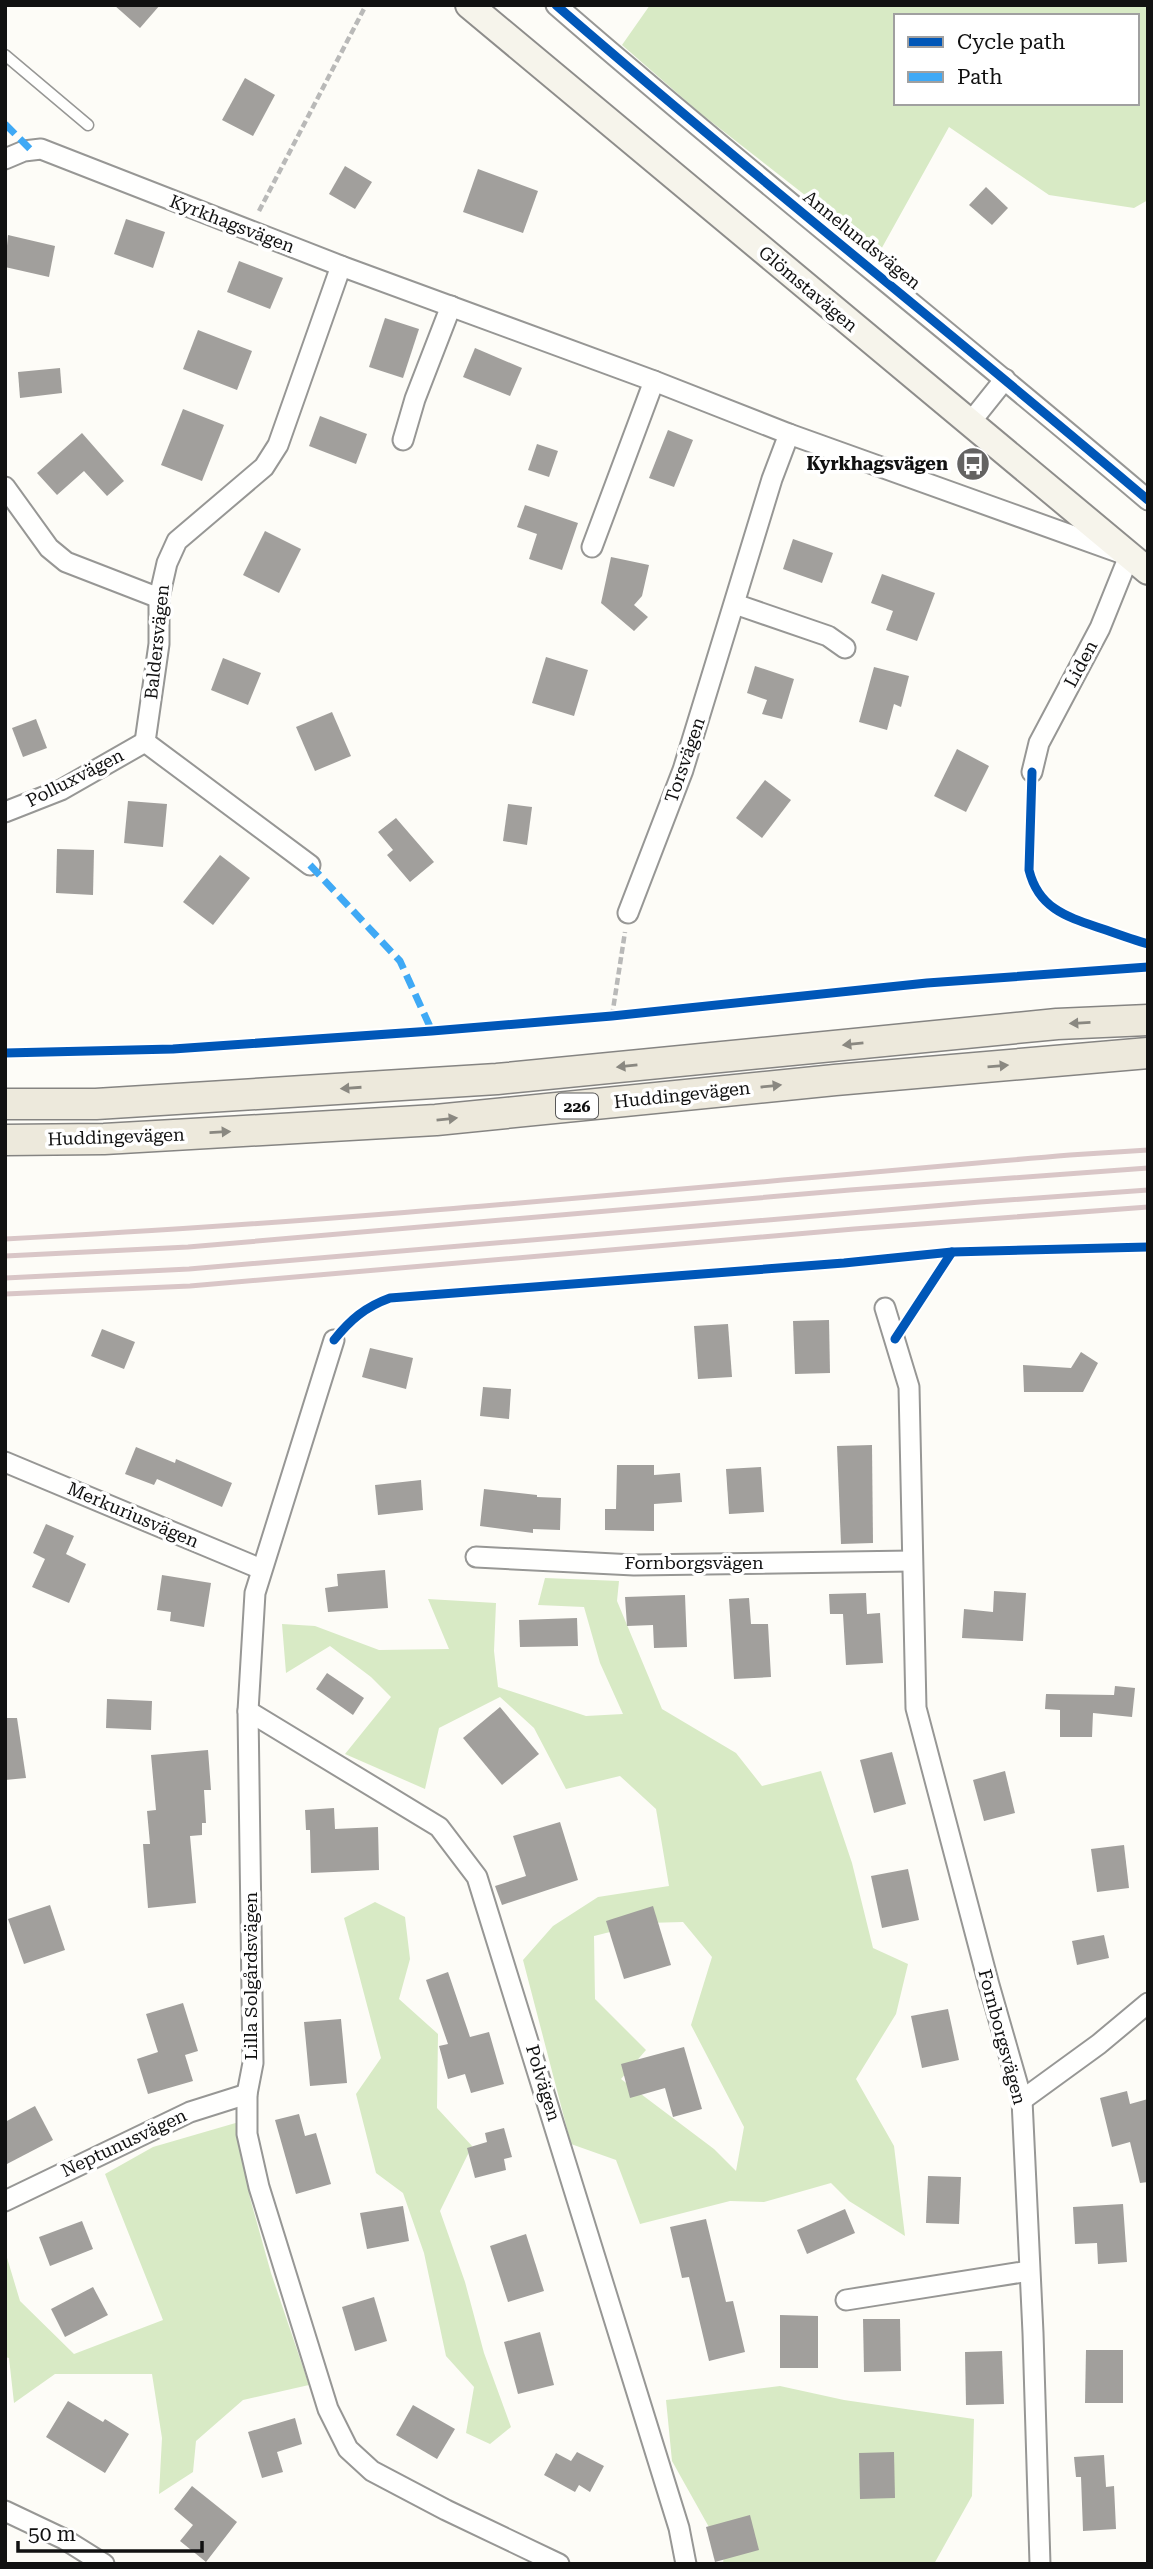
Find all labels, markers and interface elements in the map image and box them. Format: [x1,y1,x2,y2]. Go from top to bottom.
legend [894,14,1139,105]
text: Cycle path [957,30,1066,54]
text: Path [957,65,1003,89]
street label: Annelundsvägen [799,186,926,294]
street label: Kyrkhagsvägen [167,190,298,257]
street label: Glömstavägen [755,241,862,336]
bus stop icon: Kyrkhagsvägen [954,445,992,483]
place label: Kyrkhagsvägen [806,453,948,474]
street label: Baldersvägen [140,583,173,701]
street label: Liden [1060,636,1102,691]
street label: Torsvägen [660,714,709,805]
street label: Polluxvägen [23,744,127,811]
one-way arrow [1068,1017,1090,1028]
one-way arrow [842,1039,864,1050]
one-way arrow [987,1060,1009,1071]
one-way arrow [615,1061,637,1072]
street label: Huddingevägen [613,1077,752,1112]
one-way arrow [760,1081,782,1092]
one-way arrow [340,1083,362,1094]
road number: 226 [556,1094,598,1118]
one-way arrow [437,1113,459,1124]
street label: Huddingevägen [47,1124,185,1149]
one-way arrow [210,1126,232,1137]
street label: Merkuriusvägen [64,1477,202,1552]
street label: Fornborgsvägen [624,1552,764,1573]
street label: Lilla Solgårdsvägen [240,1891,261,2060]
street label: Fornborgsvägen [974,1967,1031,2107]
street label: Polvägen [522,2042,565,2124]
street label: Neptunusvägen [58,2104,190,2181]
scale bar [18,2510,201,2554]
text: 50 m [28,2522,76,2546]

